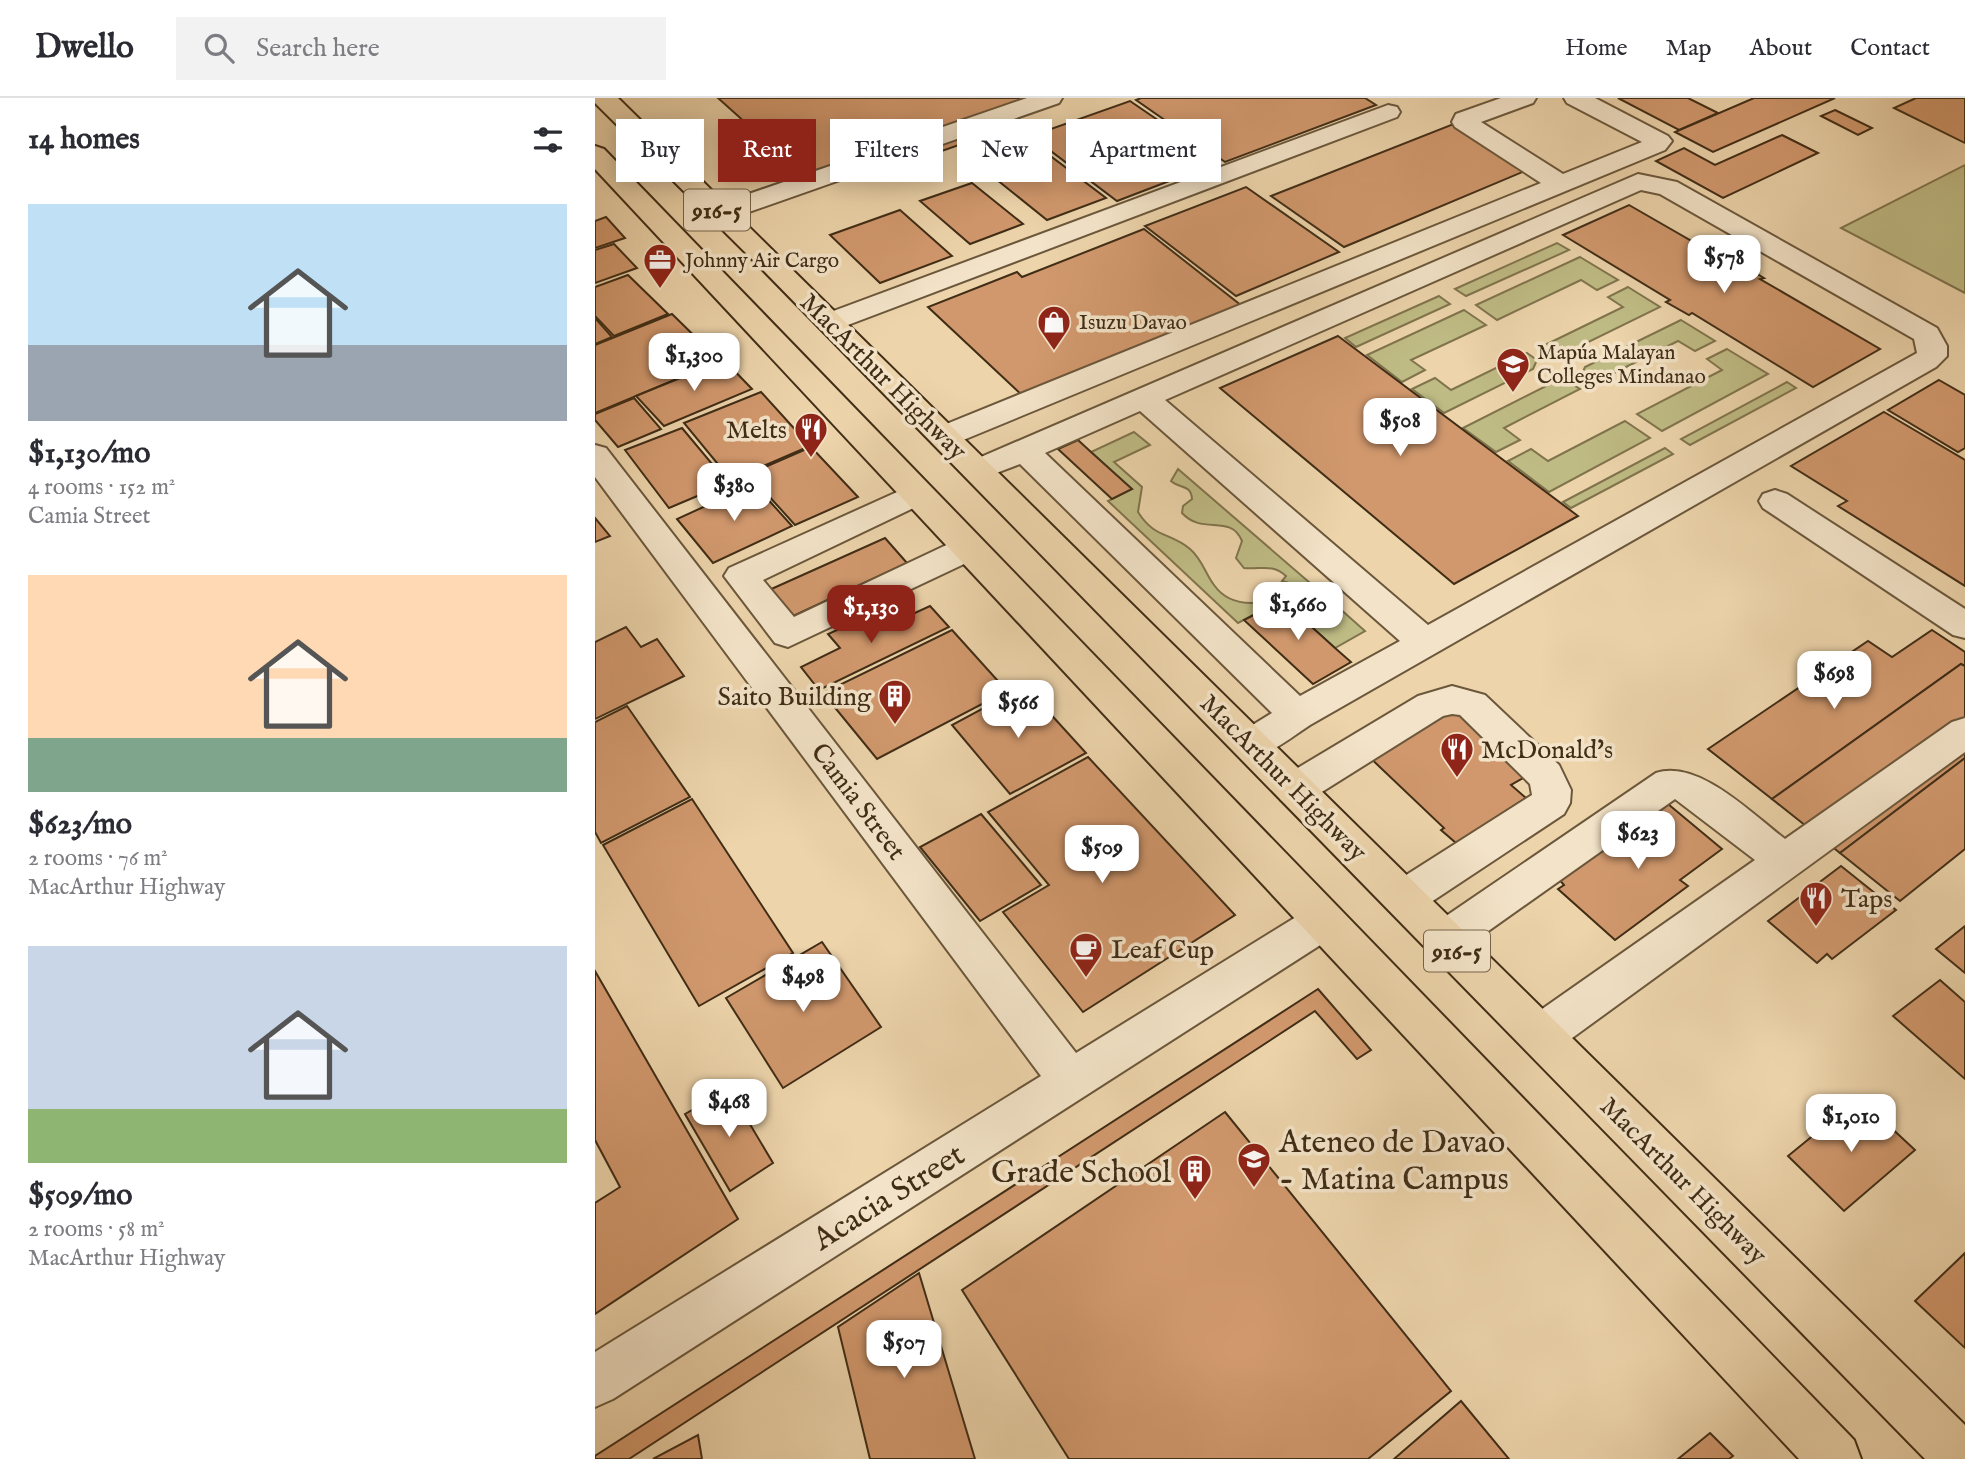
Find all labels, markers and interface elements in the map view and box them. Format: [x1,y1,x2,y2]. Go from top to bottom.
search box [176,17,666,80]
text: Dwello [35,27,134,69]
icon: search [200,29,238,67]
text: Search here [256,32,380,65]
text: Home [1565,33,1628,64]
text: Map [1666,33,1712,64]
text: About [1750,33,1812,64]
text: Contact [1850,33,1930,64]
chip: Buy [616,119,704,182]
chip: Rent [718,119,816,182]
chip: Filters [830,119,943,182]
chip: New [957,119,1052,182]
chip: Apartment [1066,119,1221,182]
text: 14 homes [28,121,140,159]
icon: filters [529,121,567,159]
road number: 916-5 [684,190,750,230]
pin: $578 [1683,236,1765,295]
office icon: Johnny Air Cargo [641,241,679,290]
text: $578 [1704,243,1744,272]
place label: Johnny Air Cargo [683,248,839,275]
icon: home [235,250,361,376]
street label: MacArthur Highway [792,287,974,468]
shop icon: Isuzu Davao [1035,303,1073,352]
place label: Isuzu Davao [1079,310,1187,337]
pin: $1,300 [637,334,751,393]
place label: Mapúa Malayan Colleges Mindanao [1537,340,1706,391]
text: $1,300 [665,341,723,370]
school or university icon: Mapúa Malayan Colleges Mindanao [1494,345,1532,394]
pin: $508 [1359,398,1441,458]
text: $508 [1379,406,1421,435]
restaurant icon: Melts [792,410,830,459]
place label: Melts [726,414,787,447]
text: $1,130/mo [28,435,150,473]
pin: $380 [693,464,775,523]
text: $380 [713,471,755,500]
text: 4 rooms · 152 m² [28,473,175,502]
text: Camia Street [28,502,150,531]
pin: $1,660 [1241,582,1355,642]
pin: $1,130 [814,586,928,645]
text: $1,660 [1269,590,1327,619]
text: $1,130 [843,593,899,622]
icon: home [235,621,361,747]
pin: $698 [1793,652,1875,711]
text: $698 [1813,659,1855,688]
building icon: Saito Building [876,677,914,726]
pin: $566 [977,680,1059,740]
place label: Saito Building [718,681,872,714]
text: $566 [998,688,1038,717]
street label: MacArthur Highway [1192,688,1374,869]
restaurant icon: McDonald's [1438,730,1476,779]
place label: McDonald's [1481,734,1613,767]
street label: Camia Street [803,737,913,867]
text: $623/mo [28,806,132,844]
pin: $623 [1597,812,1679,871]
text: $623 [1617,819,1659,848]
pin: $509 [1061,826,1143,885]
text: $509 [1081,833,1123,862]
text: 2 rooms · 76 m² [28,844,168,873]
text: MacArthur Highway [28,873,225,902]
restaurant icon: Taps [1797,879,1835,928]
place label: Taps [1841,883,1892,916]
cafe icon: Leaf Cup [1067,930,1105,979]
road number: 916-5 [1424,930,1490,972]
place label: Leaf Cup [1111,934,1214,967]
pin: $498 [762,954,844,1014]
text: $498 [781,962,825,991]
icon: home [235,992,361,1118]
pin: $468 [688,1080,770,1139]
text: $468 [708,1087,750,1116]
street label: MacArthur Highway [1592,1091,1774,1272]
pin: $1,010 [1794,1094,1908,1154]
text: $1,010 [1822,1102,1880,1131]
place label: Ateneo de Davao - Matina Campus [1278,1123,1509,1201]
street label: Acacia Street [805,1135,973,1262]
school or university icon: Ateneo de Davao - Matina Campus [1235,1140,1273,1189]
building icon: Grade School [1176,1152,1214,1201]
place label: Grade School [991,1153,1171,1194]
text: $509/mo [28,1177,132,1215]
text: 2 rooms · 58 m² [28,1215,165,1244]
text: MacArthur Highway [28,1244,225,1273]
pin: $507 [863,1320,945,1380]
text: $507 [882,1328,926,1357]

